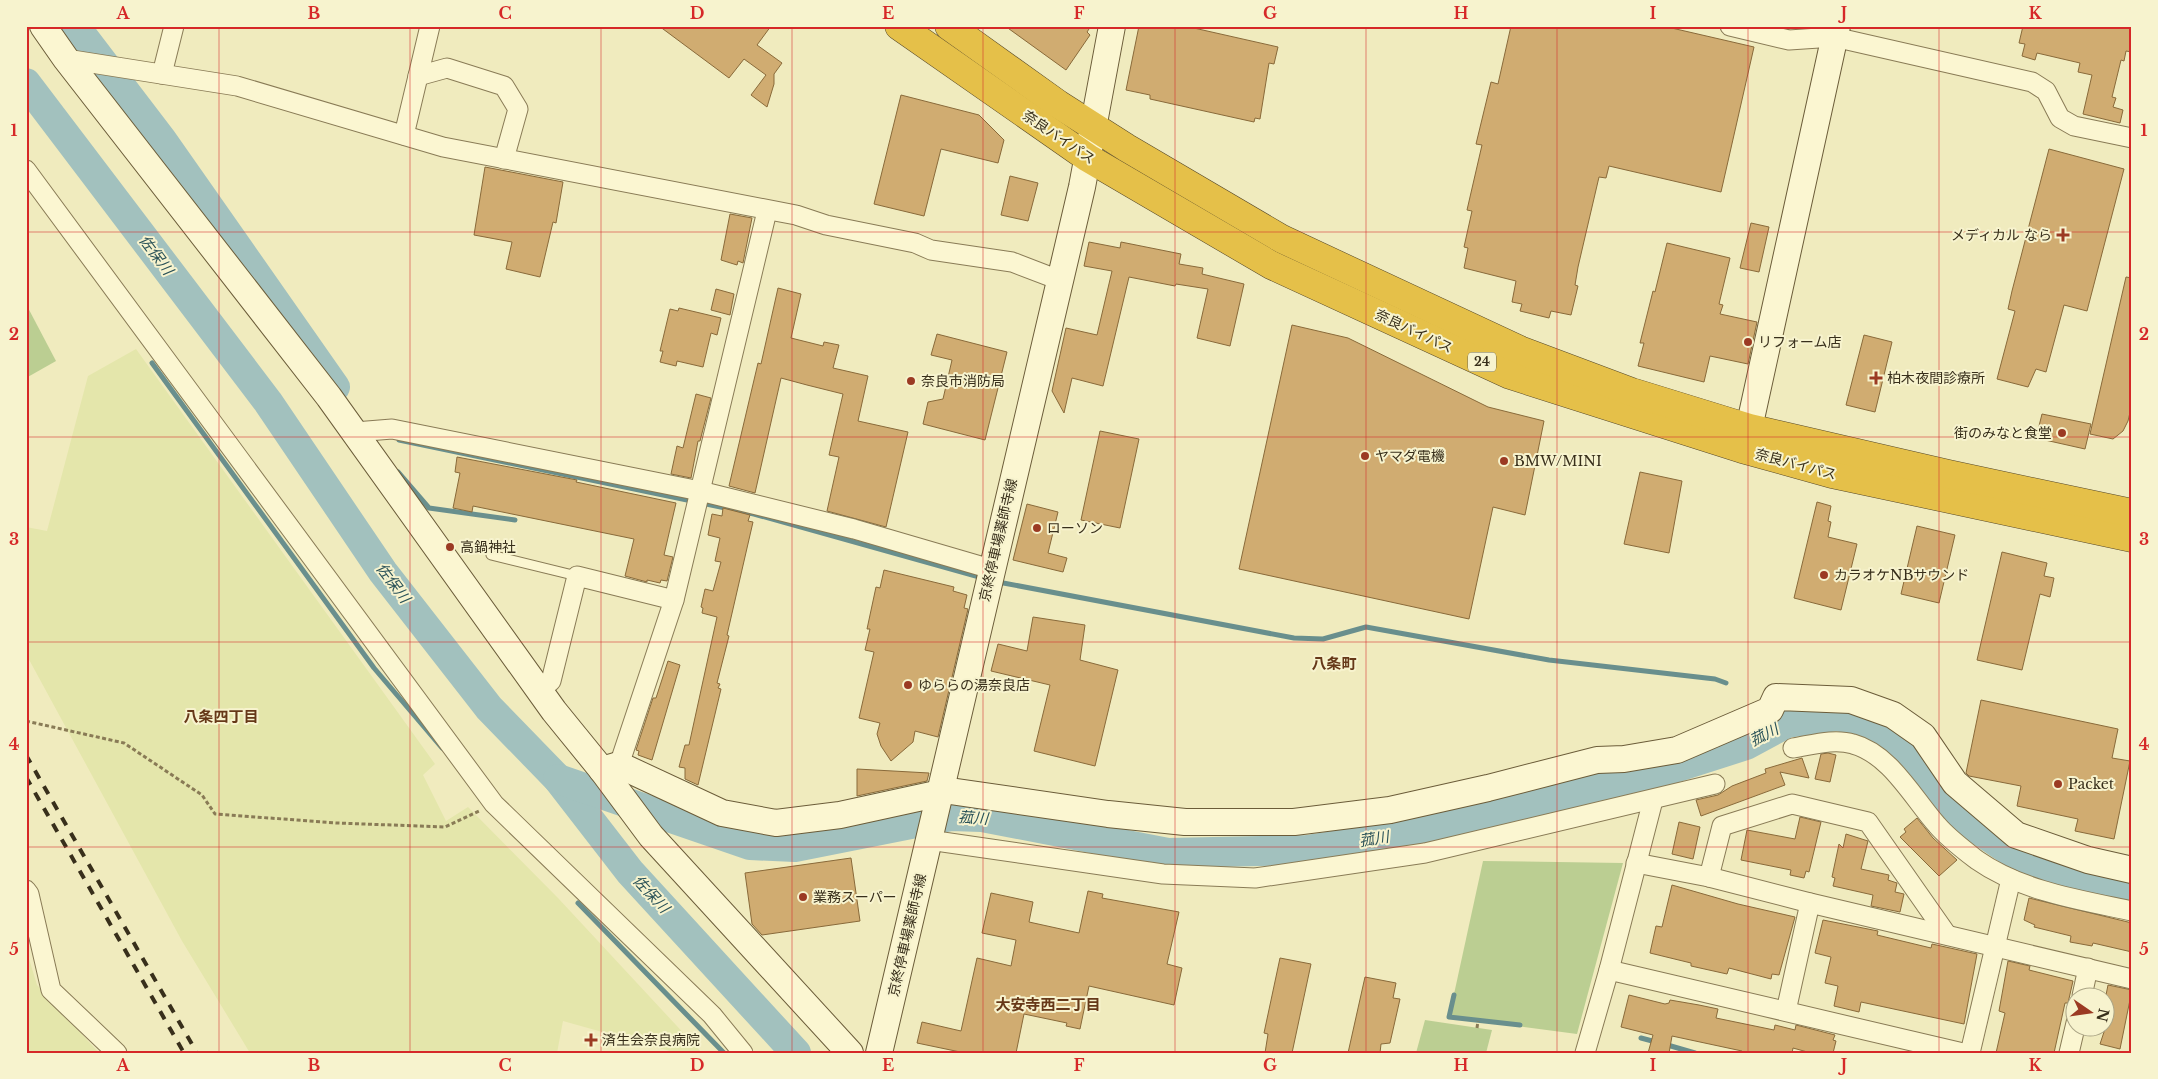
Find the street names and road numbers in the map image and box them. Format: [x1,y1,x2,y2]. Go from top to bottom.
street label: 奈良バイパス [1019,106,1099,168]
street label: 奈良バイパス [1372,305,1456,357]
road number: 24 [1468,352,1496,372]
street label: 奈良バイパス [1753,444,1839,484]
street label: 京終停車場薬師寺線 [975,477,1021,603]
street label: 京終停車場薬師寺線 [884,872,930,998]

